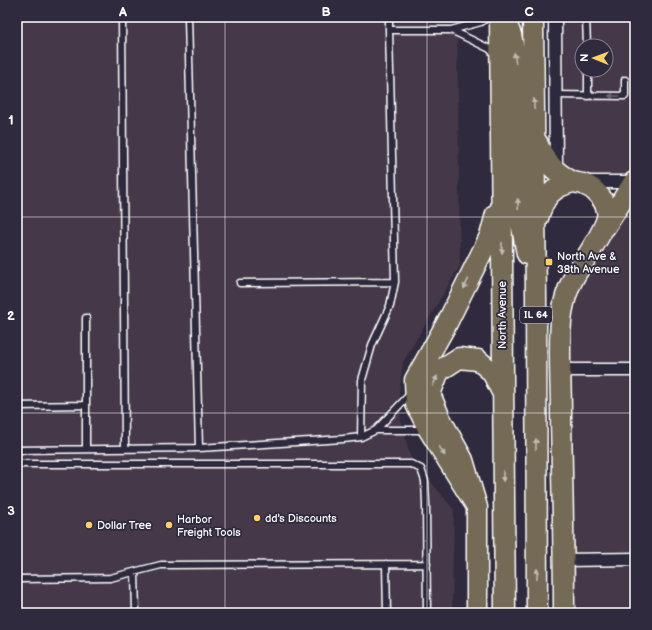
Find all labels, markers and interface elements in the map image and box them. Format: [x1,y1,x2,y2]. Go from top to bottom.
text: A [118,4,127,20]
text: B [321,4,331,20]
text: C [524,4,534,20]
north arrow [574,38,614,78]
one-way arrow [512,52,518,64]
text: N [578,54,591,62]
one-way arrow [607,93,620,99]
one-way arrow [531,97,537,110]
text: 1 [8,112,14,128]
one-way arrow [515,198,522,210]
one-way arrow [498,242,505,254]
place label: North Ave & 38th Avenue [557,250,620,276]
marker: North Ave & 38th Avenue [544,257,554,267]
one-way arrow [463,279,469,290]
street label: North Avenue [496,281,509,349]
road number: IL 64 [520,307,552,323]
text: 2 [7,308,15,324]
one-way arrow [432,375,438,386]
one-way arrow [533,437,539,450]
one-way arrow [438,446,446,456]
one-way arrow [500,470,506,483]
text: 3 [7,503,15,519]
place label: dd's Discounts [265,512,337,525]
place label: Harbor Freight Tools [177,513,241,539]
marker: dd's Discounts [252,513,262,523]
place label: Dollar Tree [97,519,152,532]
marker: Dollar Tree [84,520,94,530]
marker: Harbor Freight Tools [164,520,174,530]
one-way arrow [534,567,540,580]

